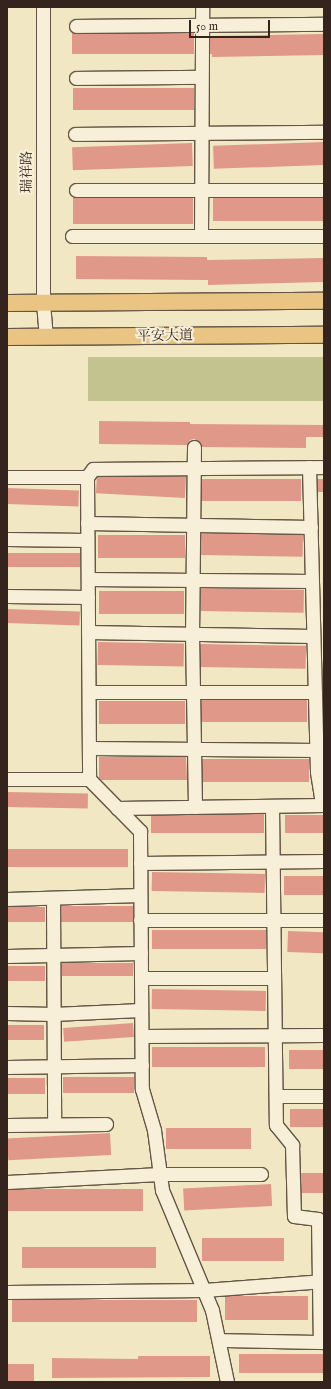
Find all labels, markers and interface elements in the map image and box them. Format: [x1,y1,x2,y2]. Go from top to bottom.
scale bar [191,12,272,38]
text: 50 m [196,19,218,34]
street label: 瑞祥路 [19,151,35,193]
street label: 平安大道 [137,327,193,345]

